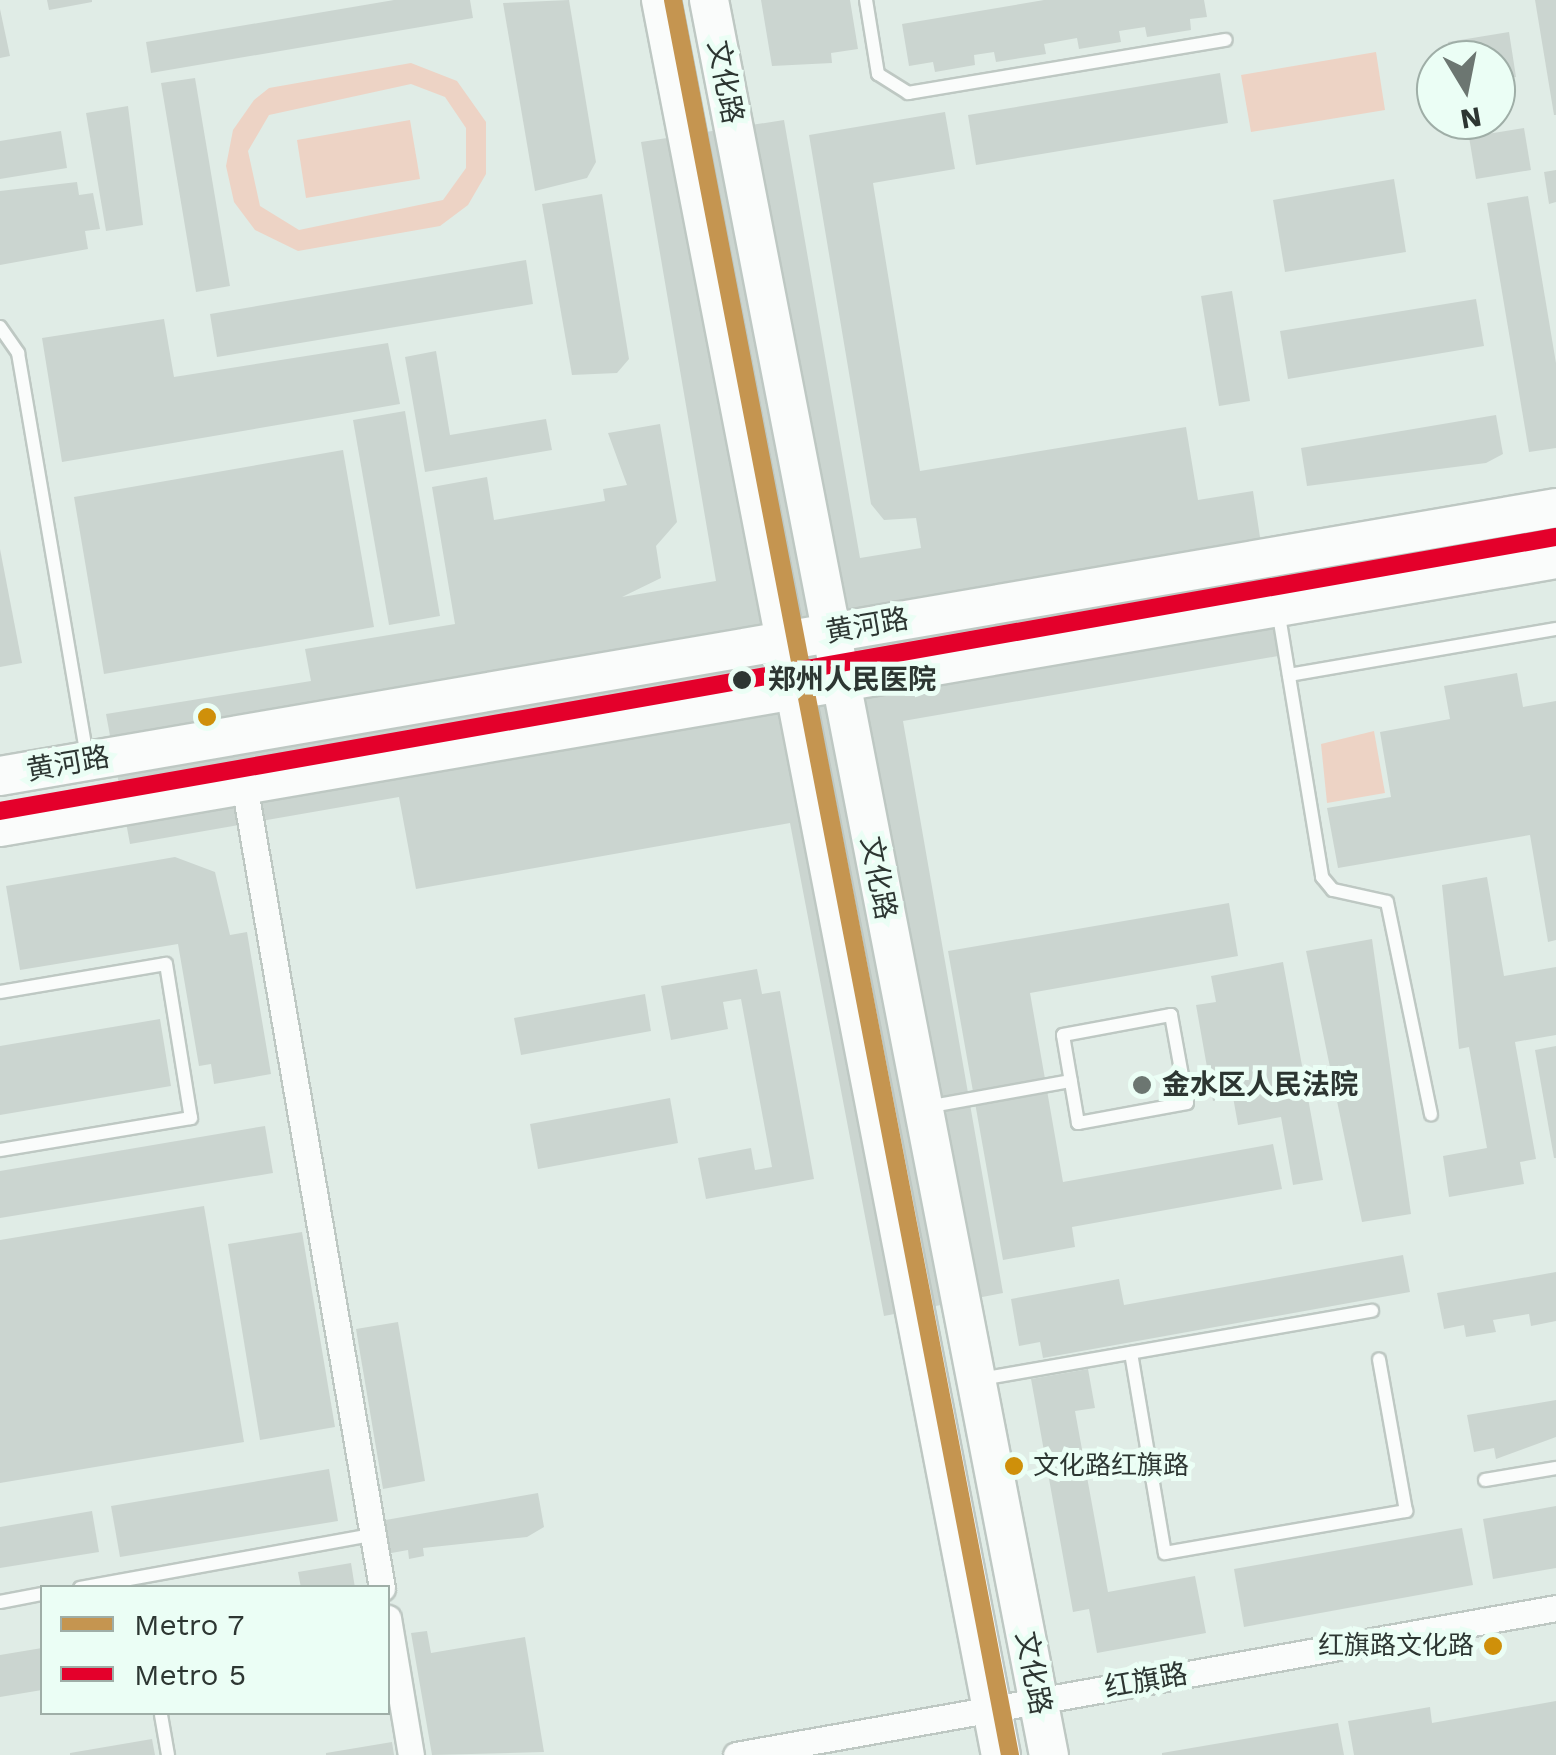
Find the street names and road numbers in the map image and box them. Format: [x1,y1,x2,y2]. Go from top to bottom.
street label: 文化路 [700,38,750,126]
street label: 黄河路 [823,602,911,650]
street label: 黄河路 [24,740,112,788]
street label: 文化路 [853,834,903,922]
street label: 文化路 [1008,1629,1058,1717]
street label: 红旗路 [1102,1657,1190,1705]

